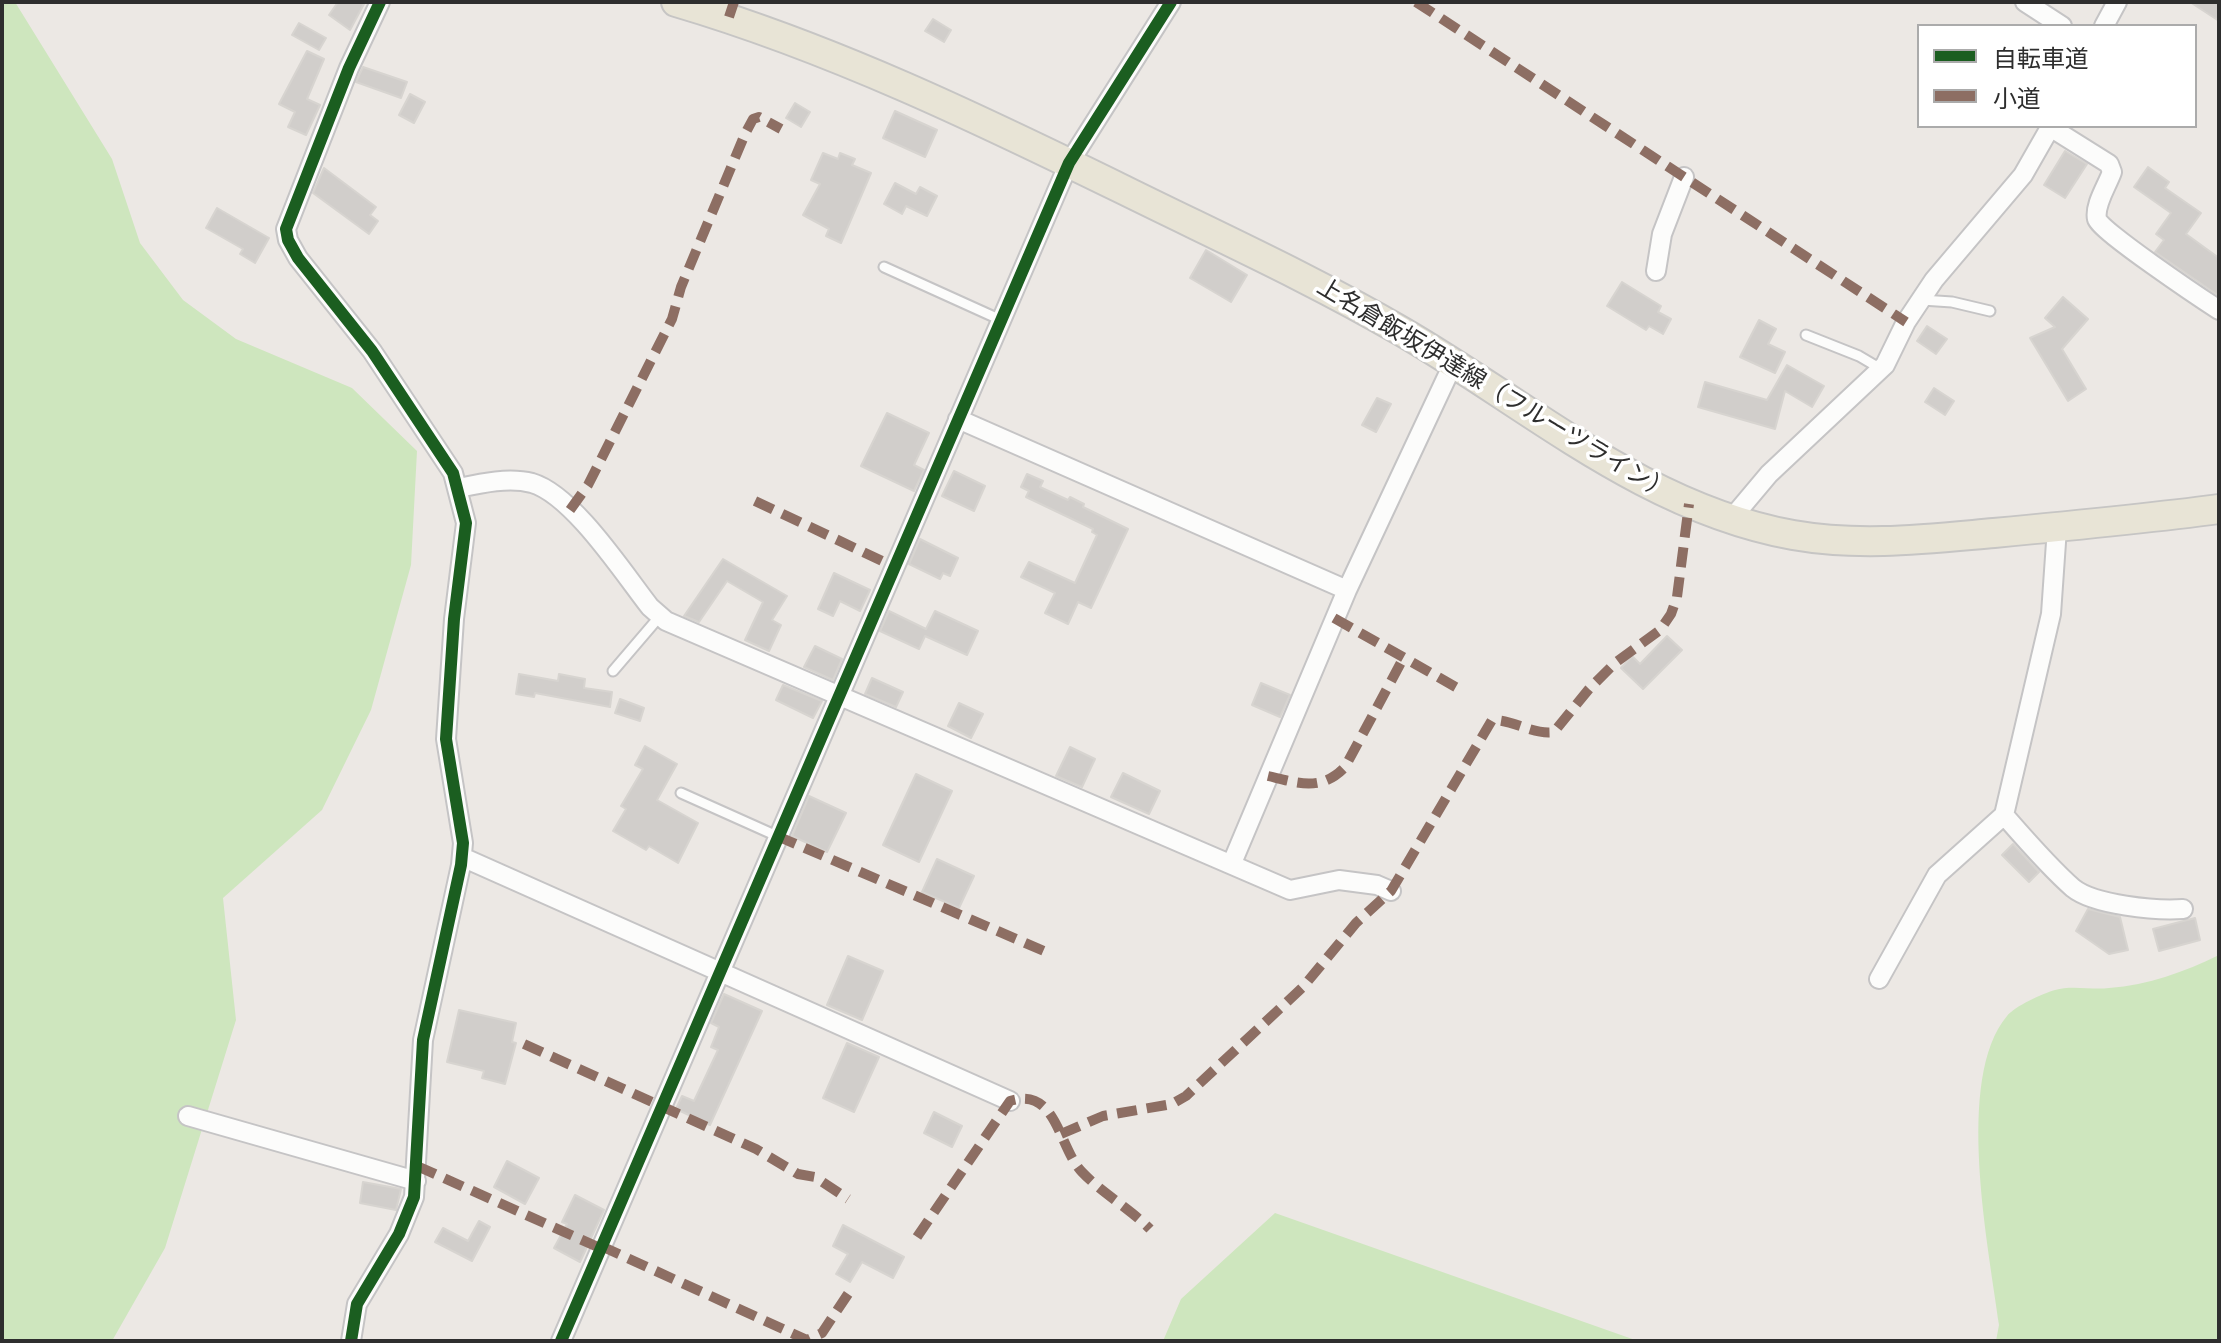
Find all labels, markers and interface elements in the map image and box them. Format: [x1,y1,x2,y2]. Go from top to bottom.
legend [1917,24,2197,128]
text: 自転車道 [1993,43,2089,74]
text: 小道 [1993,83,2041,114]
street label: 上名倉飯坂伊達線（フルーツライン） [1312,273,1676,507]

